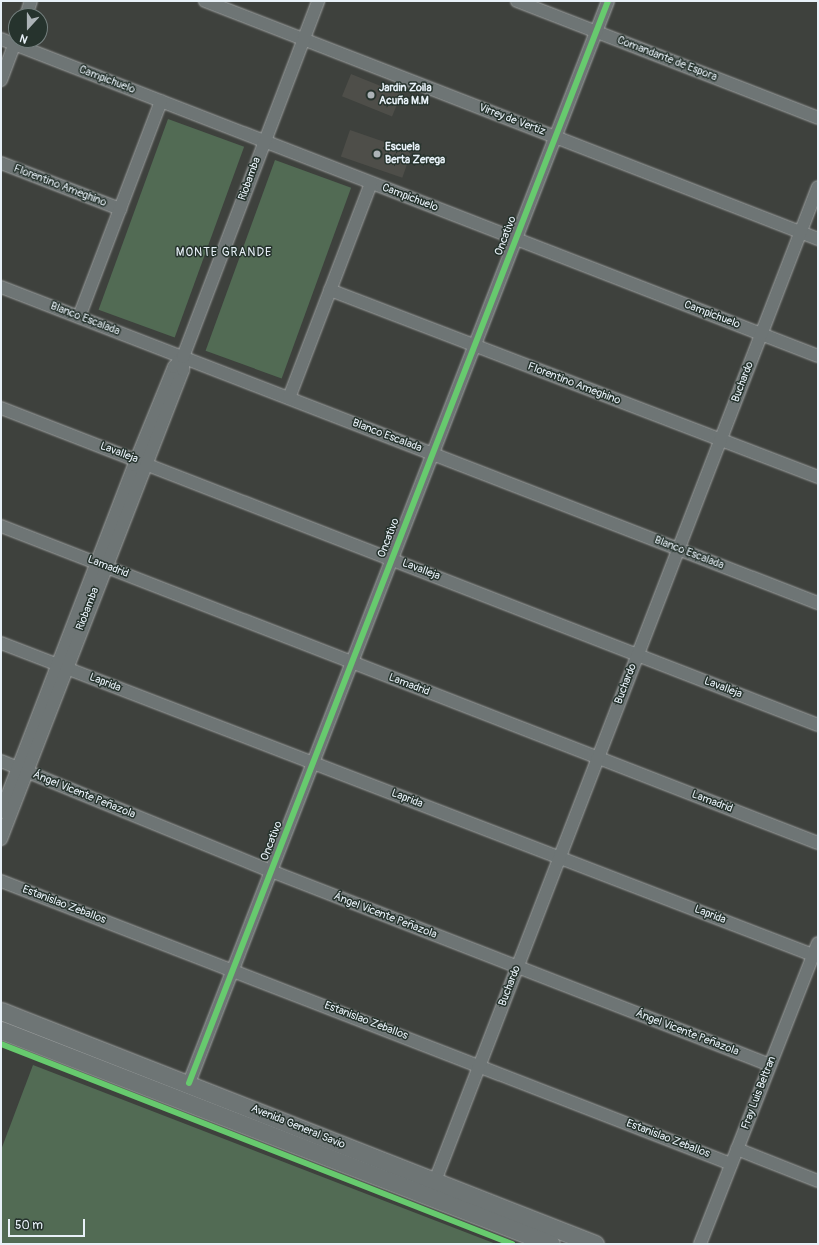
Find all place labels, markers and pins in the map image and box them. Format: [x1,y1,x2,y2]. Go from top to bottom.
place label: Jardin Zoila Acuña M.M [379,82,432,108]
marker: Jardin Zoila Acuña M.M [366,90,376,100]
place label: Escuela Berta Zerega [385,141,445,167]
marker: Escuela Berta Zerega [372,149,382,159]

